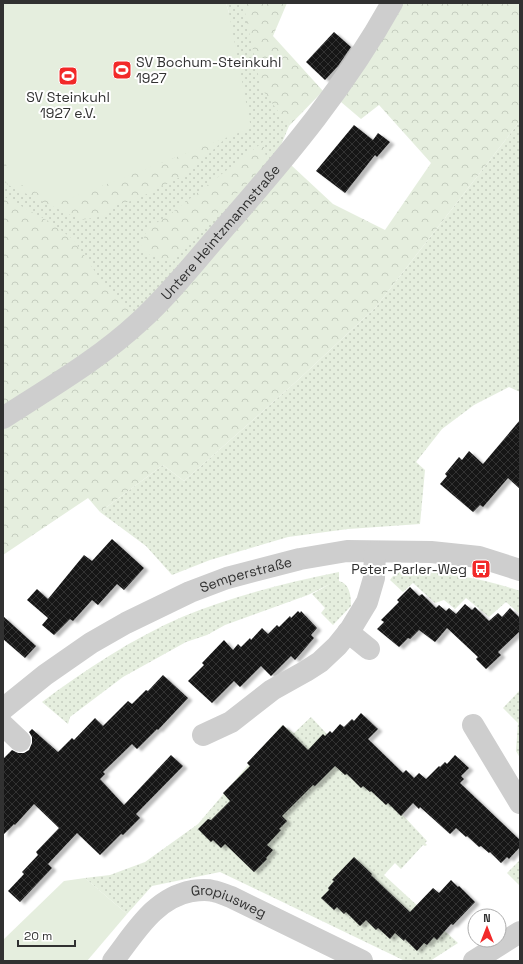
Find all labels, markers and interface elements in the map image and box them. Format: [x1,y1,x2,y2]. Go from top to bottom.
place label: SV Bochum-Steinkuhl 1927 [136,53,281,87]
sports icon: SV Bochum-Steinkuhl 1927 [111,59,133,81]
sports icon: SV Steinkuhl 1927 e.V. [57,65,79,87]
place label: SV Steinkuhl 1927 e.V. [26,88,110,122]
street label: Untere Heintzmannstraße [157,161,284,304]
street label: Semperstraße [197,553,294,597]
bus stop icon: Peter-Parler-Weg [470,558,492,580]
place label: Peter-Parler-Weg [351,560,467,578]
street label: Gropiusweg [190,881,269,922]
north arrow [467,908,507,948]
text: N [483,911,491,925]
scale bar [18,922,75,948]
text: 20 m [24,928,52,944]

